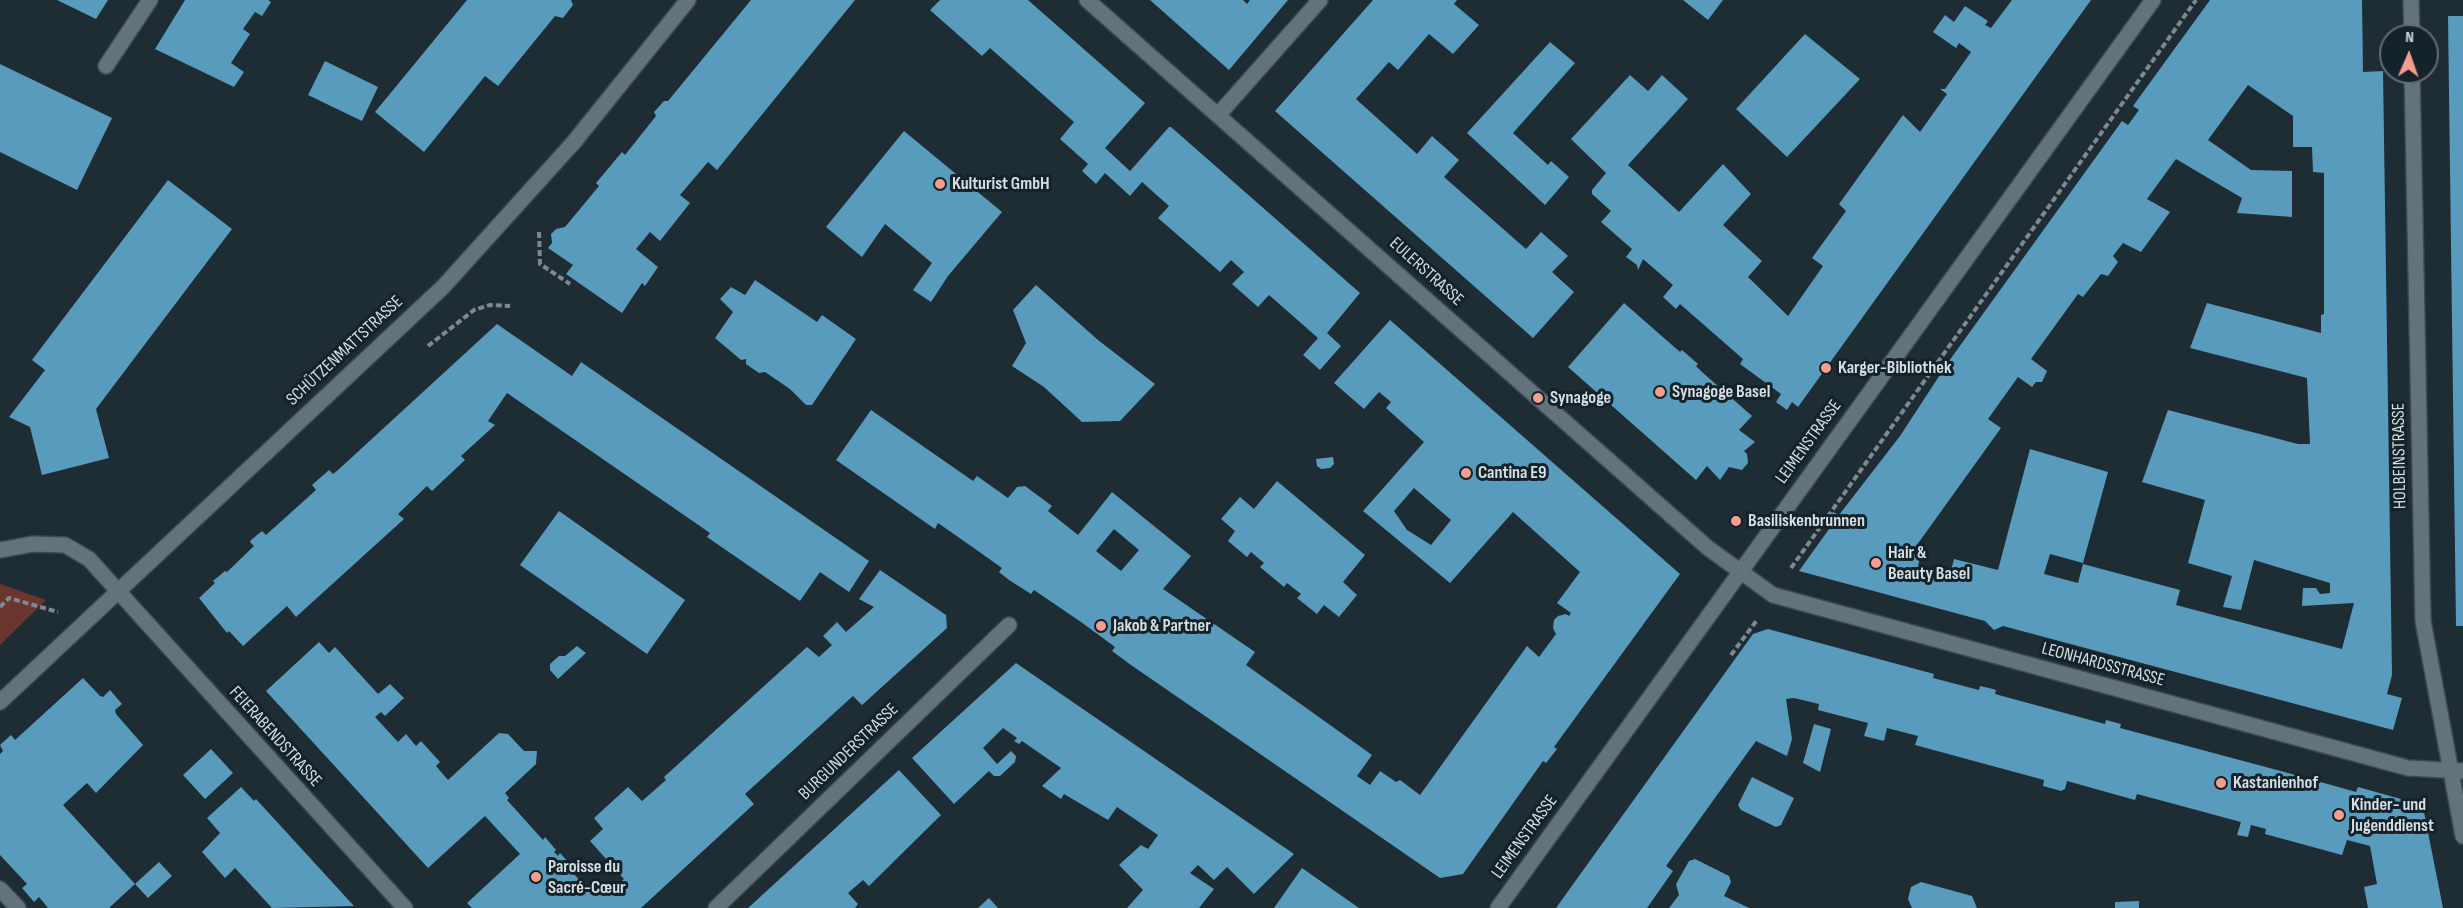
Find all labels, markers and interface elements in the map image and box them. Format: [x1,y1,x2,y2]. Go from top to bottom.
north arrow [2379,24,2439,84]
text: N [2405,28,2414,47]
place label: Kulturist GmbH [952,173,1050,195]
marker: Kulturist GmbH [933,177,947,191]
street label: EULERSTRASSE [1385,233,1467,311]
street label: SCHÜTZENMATTSTRASSE [282,291,408,411]
place label: Karger-Bibliothek [1838,357,1952,379]
marker: Karger-Bibliothek [1819,361,1833,375]
place label: Synagoge Basel [1672,381,1770,403]
marker: Synagoge Basel [1653,385,1667,399]
place label: Synagoge [1550,387,1611,409]
marker: Synagoge [1531,391,1545,405]
street label: LEIMENSTRASSE [1771,396,1847,488]
street label: HOLBEINSTRASSE [2388,403,2412,509]
place label: Cantina E9 [1478,462,1547,484]
marker: Cantina E9 [1459,466,1473,480]
place label: Basiliskenbrunnen [1748,510,1865,532]
marker: Basiliskenbrunnen [1729,514,1743,528]
place label: Hair & Beauty Basel [1888,542,1970,584]
marker: Hair & Beauty Basel [1869,556,1883,570]
place label: Jakob & Partner [1113,615,1211,637]
marker: Jakob & Partner [1094,619,1108,633]
street label: LEONHARDSSTRASSE [2039,638,2167,692]
street label: FEIERABENDSTRASSE [224,682,326,792]
street label: BURGUNDERSTRASSE [795,699,903,805]
place label: Kastanienhof [2233,772,2318,794]
marker: Kastanienhof [2214,776,2228,790]
street label: LEIMENSTRASSE [1487,791,1563,883]
place label: Kinder- und Jugenddienst [2351,794,2434,836]
marker: Kinder- und Jugenddienst [2332,808,2346,822]
place label: Paroisse du Sacré-Cœur [548,856,626,898]
marker: Paroisse du Sacré-Cœur [529,870,543,884]

